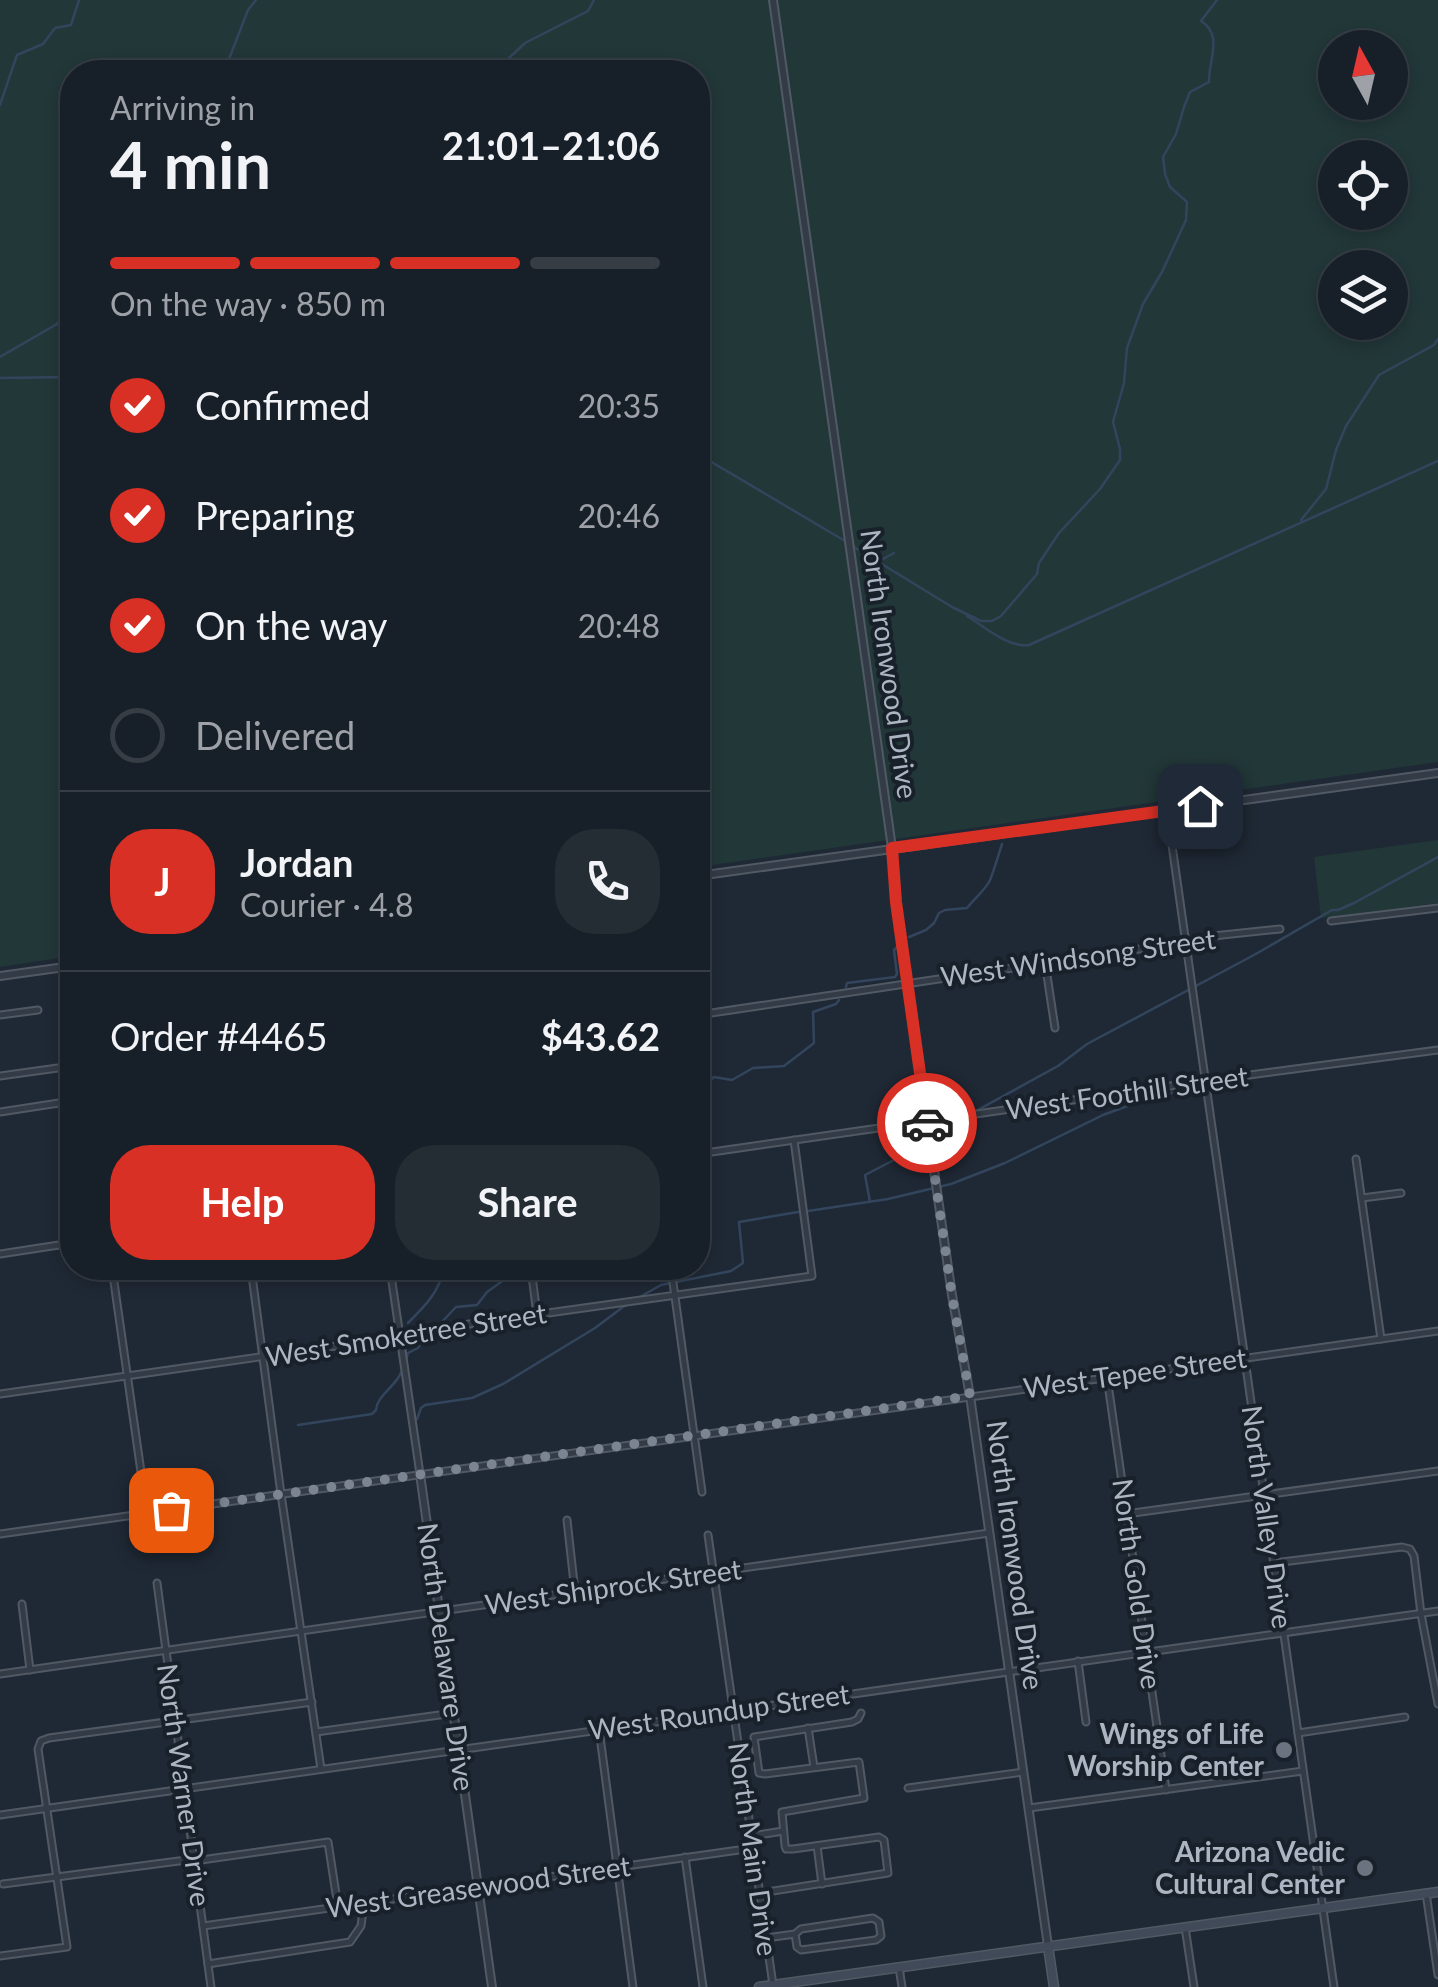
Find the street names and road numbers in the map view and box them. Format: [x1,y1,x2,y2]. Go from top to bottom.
street label: North Ironwood Drive [854,527,926,801]
street label: West Windsong Street [938,921,1217,993]
street label: West Foothill Street [1004,1058,1250,1126]
street label: West Smoketree Street [263,1295,549,1373]
street label: West Tepee Street [1021,1340,1249,1404]
street label: North Valley Drive [1236,1403,1300,1631]
street label: North Ironwood Drive [980,1418,1052,1692]
street label: North Gold Drive [1106,1476,1170,1691]
street label: North Delaware Drive [411,1521,483,1793]
street label: West Shiprock Street [483,1551,743,1621]
street label: North Warner Drive [151,1661,219,1908]
street label: West Roundup Street [586,1676,852,1746]
street label: North Main Drive [722,1740,786,1958]
street label: West Greasewood Street [324,1848,632,1924]

